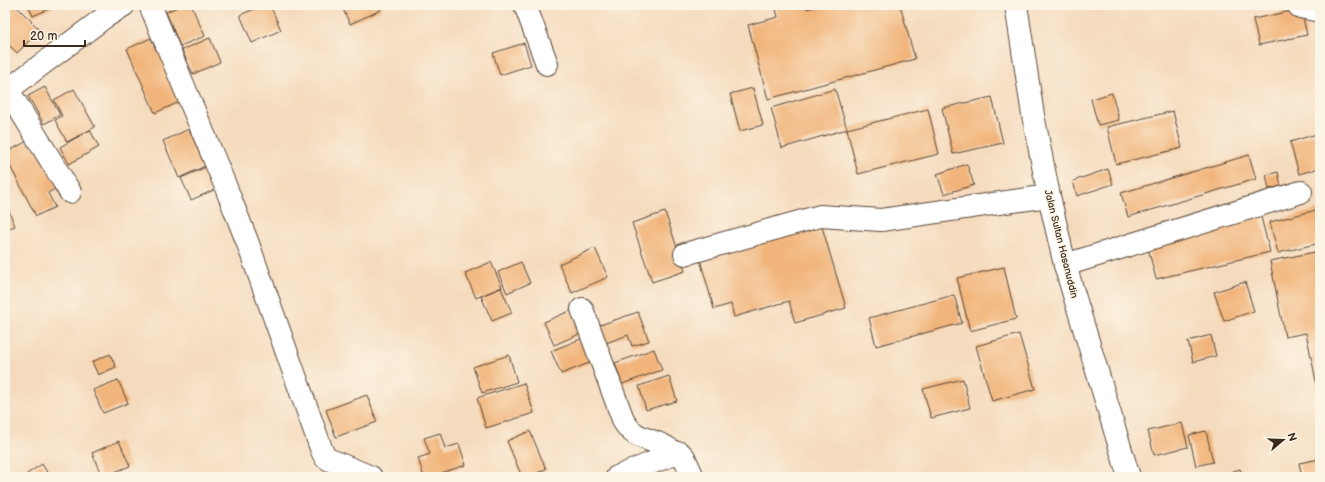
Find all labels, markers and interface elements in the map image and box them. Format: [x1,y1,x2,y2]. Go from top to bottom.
scale bar [24,22,85,48]
text: 20 m [30,29,57,44]
street label: Jalan Sultan Hasanuddin [1042,188,1080,300]
north arrow [1263,420,1303,460]
text: N [1284,431,1299,443]

